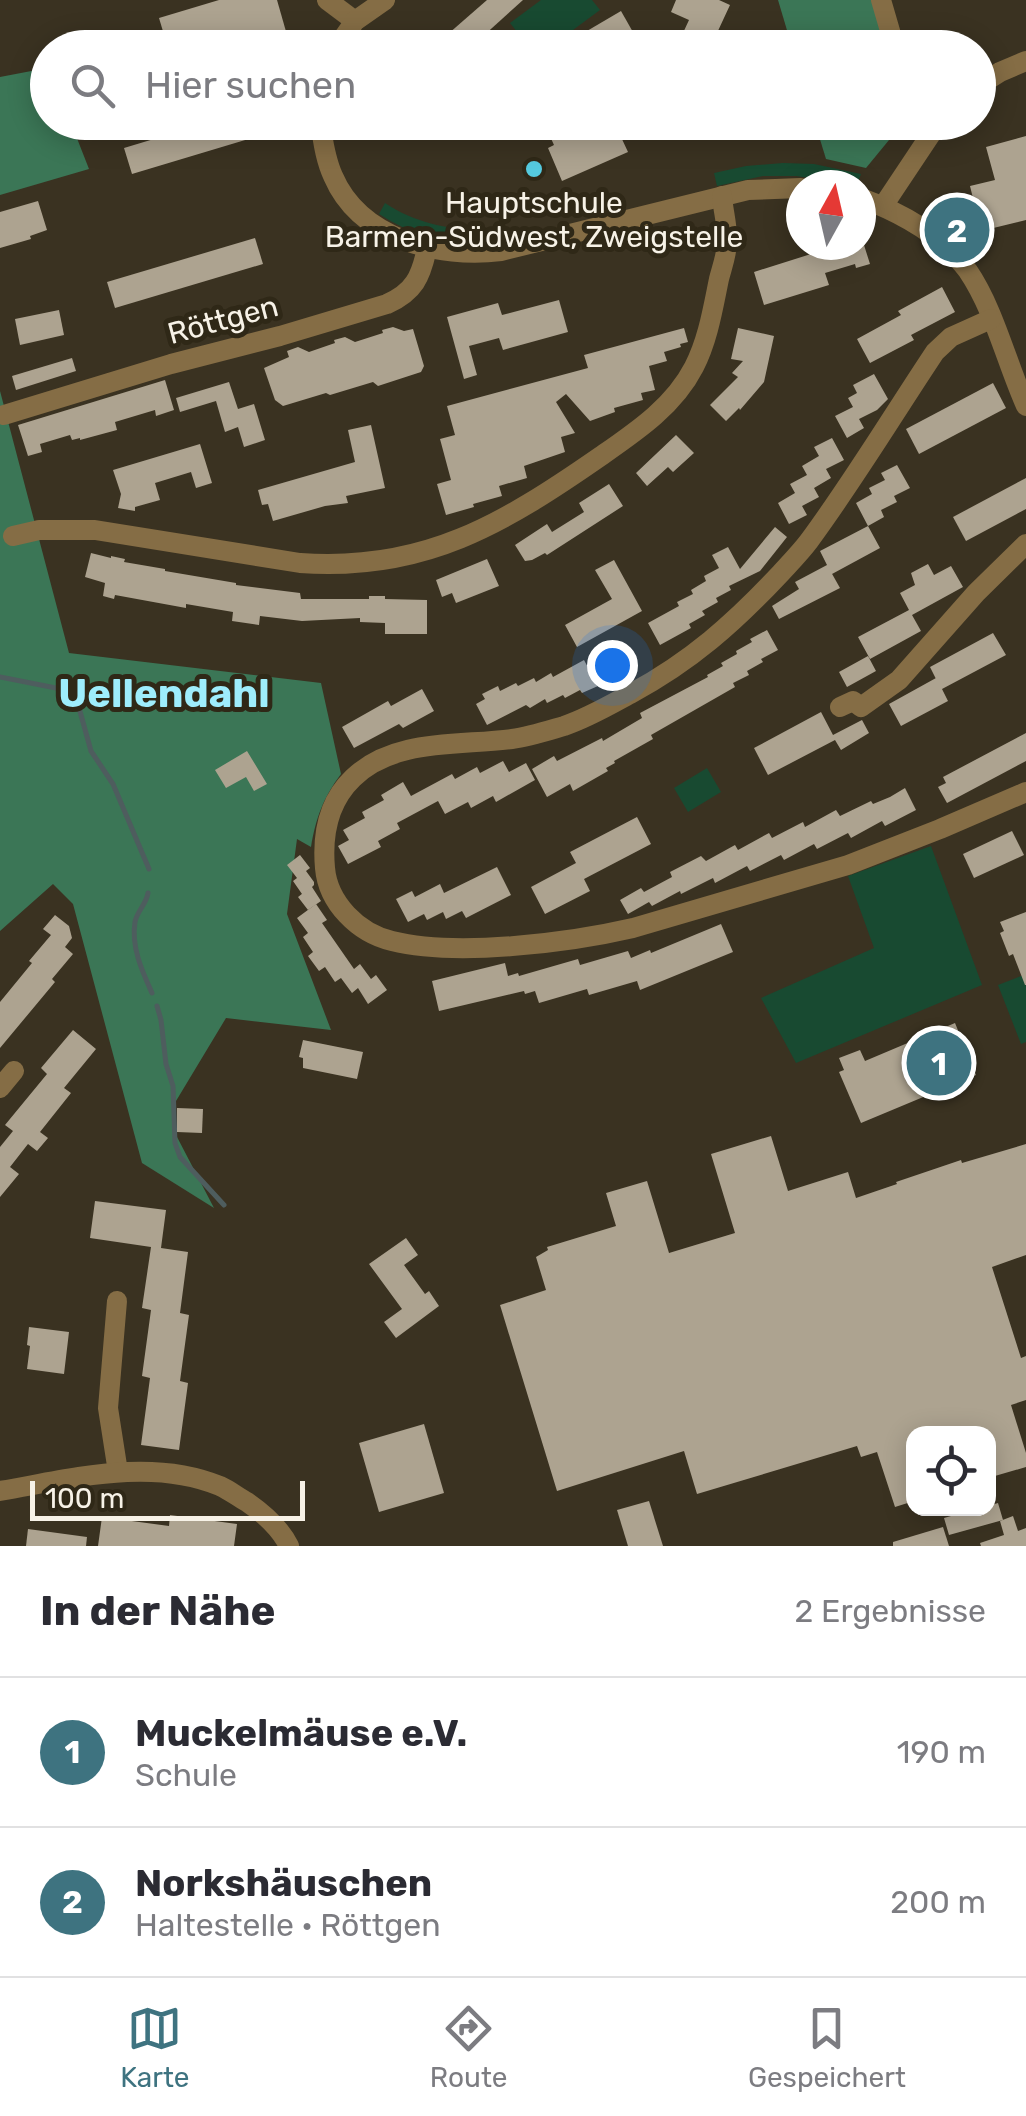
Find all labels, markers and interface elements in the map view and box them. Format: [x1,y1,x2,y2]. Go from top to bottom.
search box [30,30,996,140]
icon: search [65,58,120,113]
text: Hier suchen [145,62,356,108]
marker: Hauptschule Barmen-Südwest, Zweigstelle [523,158,545,180]
north arrow [786,170,876,260]
place label: Hauptschule Barmen-Südwest, Zweigstelle [325,185,743,255]
pin: 2 [924,192,990,268]
street label: Röttgen [164,288,282,352]
your location [587,640,638,691]
district label: Uellendahl [58,670,270,717]
pin: 1 [906,1026,972,1100]
map controls [906,1426,996,1516]
button: locate [906,1426,996,1516]
scale bar [30,1476,305,1520]
text: 100 m [45,1482,124,1515]
text: In der Nähe [40,1586,275,1636]
text: 2 Ergebnisse [794,1592,986,1630]
text: Muckelmäuse e.V. [135,1710,467,1756]
text: 1 [65,1733,80,1771]
text: 190 m [897,1733,986,1771]
text: Schule [135,1756,237,1794]
text: Norkshäuschen [135,1860,432,1906]
text: 2 [62,1883,83,1921]
text: 200 m [890,1883,986,1921]
text: Haltestelle · Röttgen [135,1906,441,1944]
tab: Karte [120,2001,190,2094]
tab: Route [430,2001,508,2094]
tab: Gespeichert [748,2001,906,2094]

